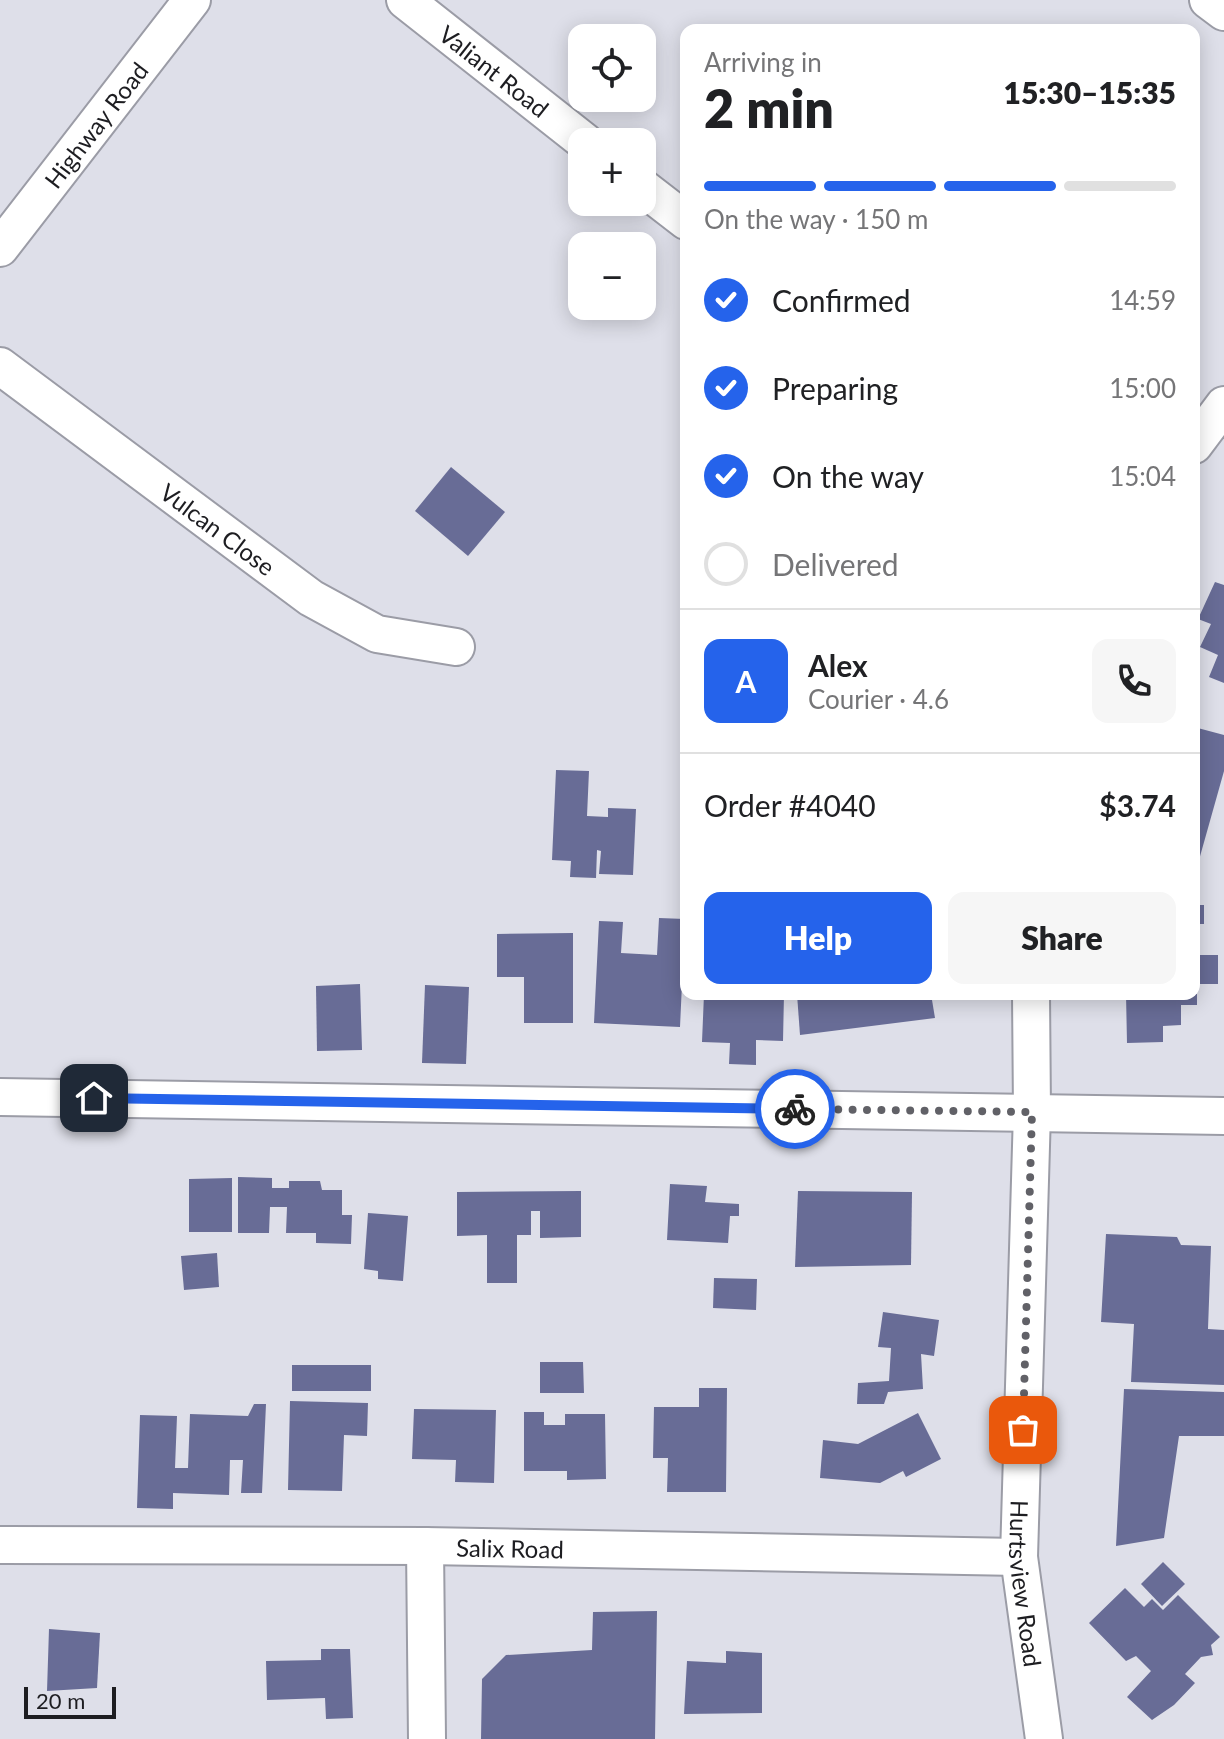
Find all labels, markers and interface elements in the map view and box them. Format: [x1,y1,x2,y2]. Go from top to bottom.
street label: Valiant Road [434,19,555,123]
map controls [568,24,656,320]
button: locate [568,24,656,112]
text: Arriving in [704,46,822,78]
street label: Highway Road [38,56,153,193]
text: 15:30–15:35 [1003,74,1176,110]
text: 2 min [704,77,834,139]
button: + [568,128,656,216]
text: On the way · 150 m [704,203,928,235]
button: − [568,232,656,320]
icon: check [704,278,748,322]
text: Confirmed [772,282,911,318]
text: 14:59 [1109,284,1176,316]
icon: check [704,366,748,410]
text: Preparing [772,370,898,406]
text: 15:00 [1109,372,1176,404]
icon: check [704,454,748,498]
text: On the way [772,458,924,494]
text: 15:04 [1109,460,1176,492]
street label: Vulcan Close [155,477,281,581]
text: Delivered [772,546,899,582]
button: phone [1092,639,1176,723]
text: Alex [808,647,868,683]
text: A [736,663,756,699]
text: Courier · 4.6 [808,683,949,715]
text: Order #4040 [704,787,876,823]
text: $3.74 [1099,787,1176,823]
button: Help [704,892,932,984]
button: Share [948,892,1176,984]
pin [60,1064,128,1132]
courier [755,1069,835,1149]
icon: home [72,1076,116,1120]
icon: bike [773,1087,817,1131]
pin [989,1396,1057,1464]
icon: bag [1001,1408,1045,1452]
street label: Hurtsview Road [1004,1500,1048,1669]
street label: Salix Road [456,1532,564,1563]
scale bar [24,1683,116,1719]
text: 20 m [36,1687,85,1714]

